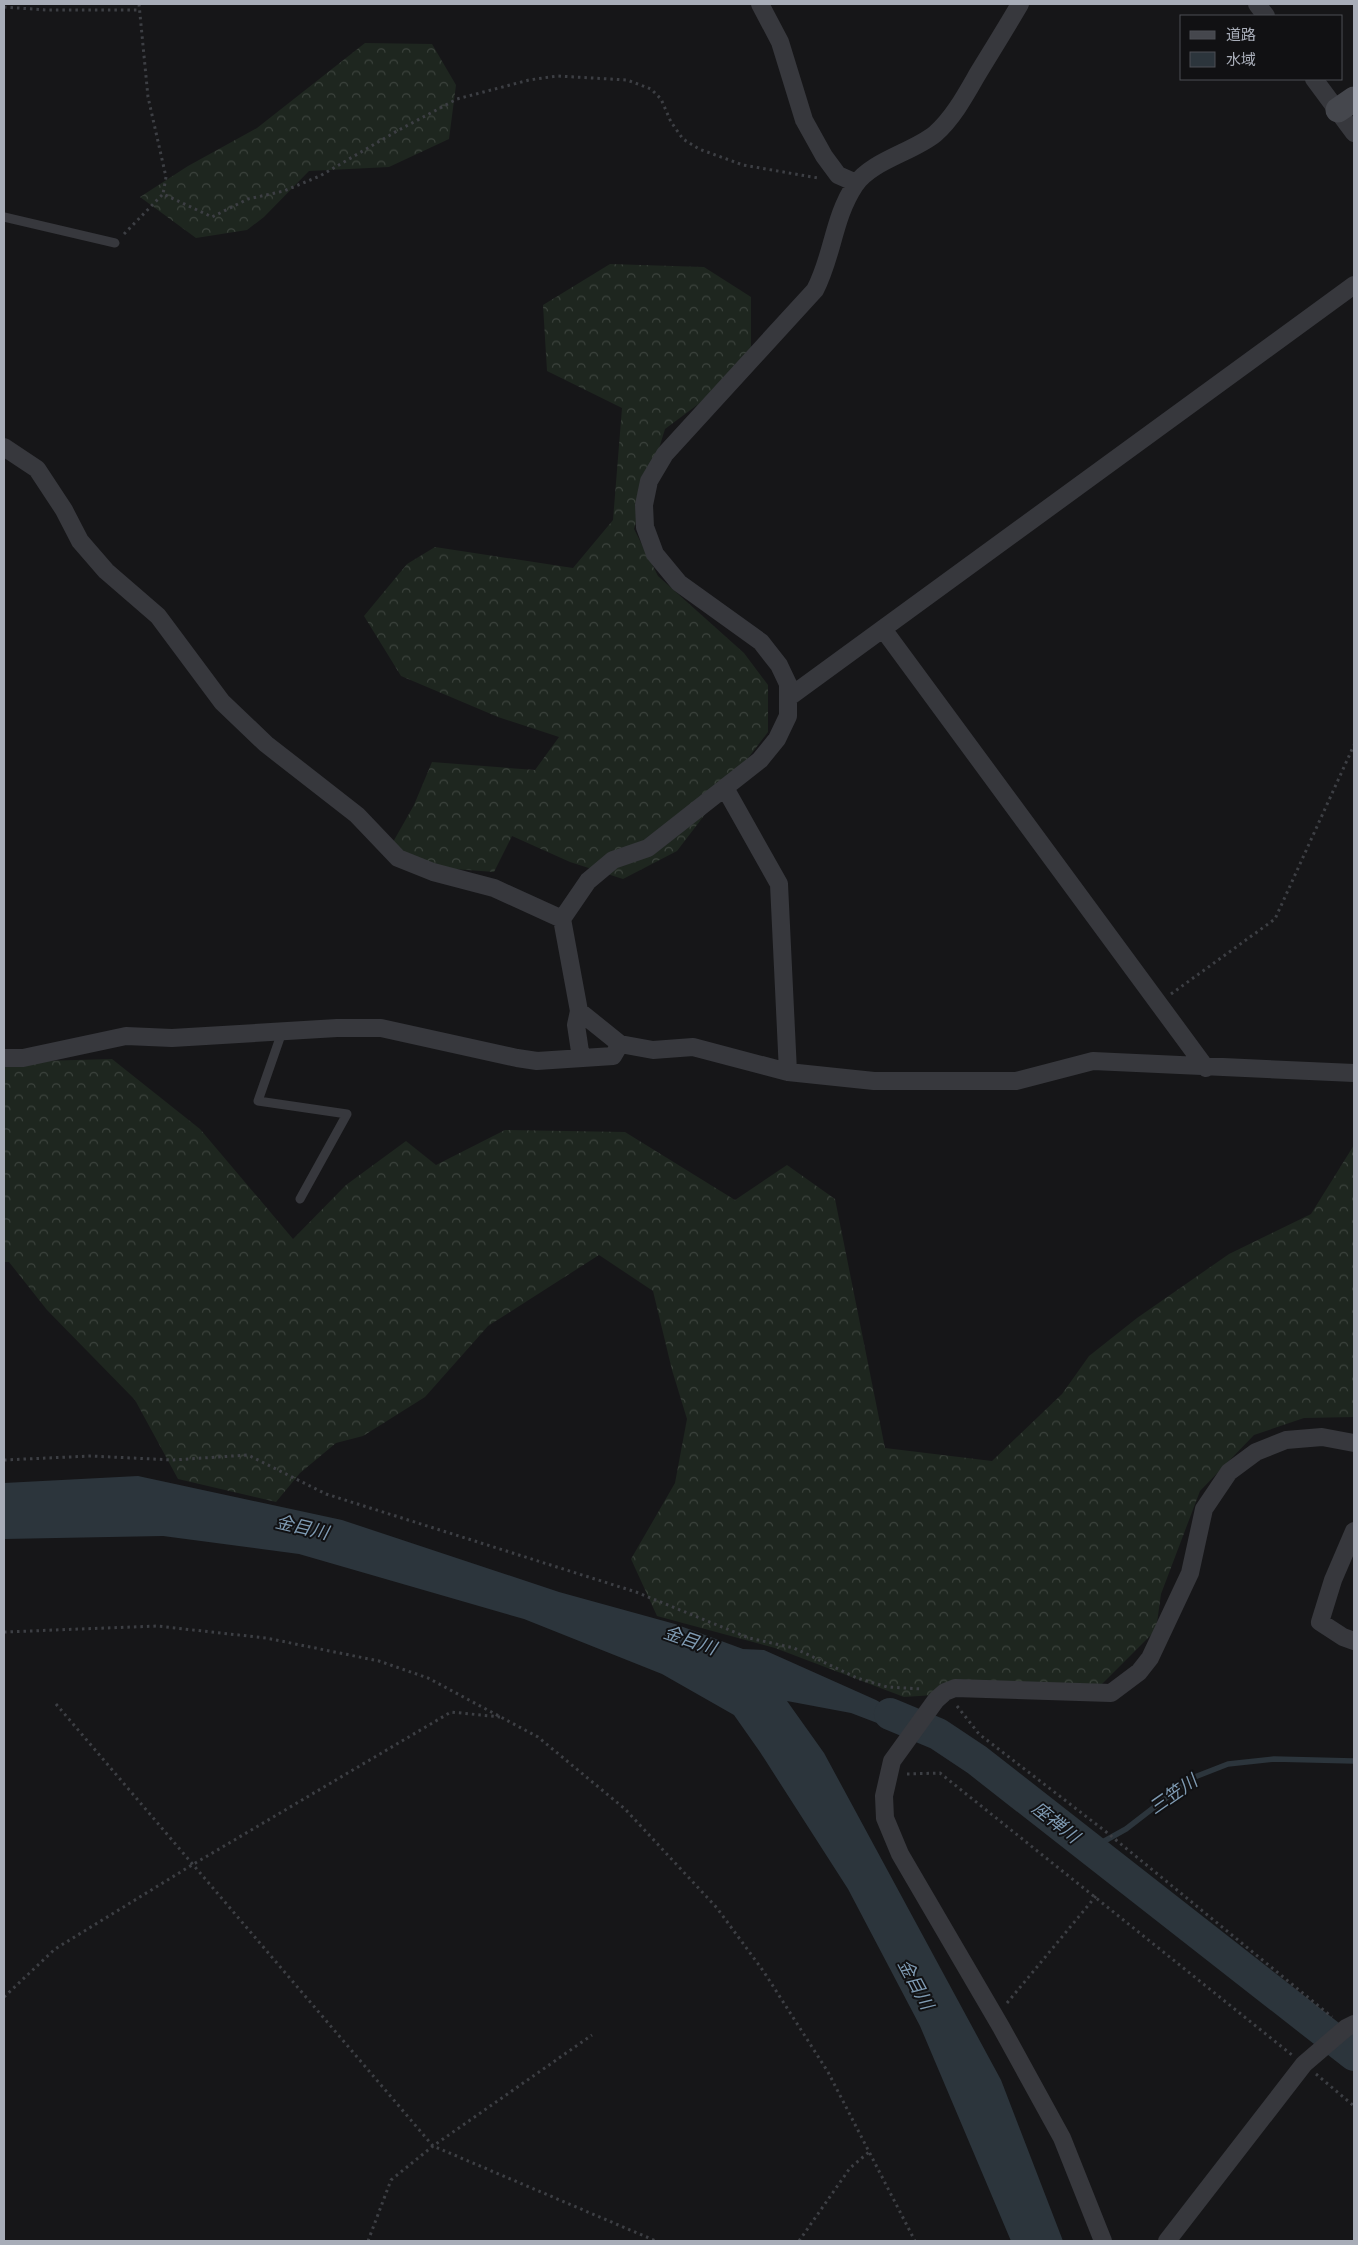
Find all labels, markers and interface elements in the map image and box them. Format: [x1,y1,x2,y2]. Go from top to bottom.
legend [1180,15,1343,80]
text: 道路 [1226,25,1256,44]
text: 水域 [1226,50,1256,69]
water label: 金目川 [273,1511,333,1544]
water label: 金目川 [661,1621,721,1659]
water label: 三笠川 [1145,1769,1203,1818]
water label: 座禅川 [1028,1797,1085,1848]
water label: 金目川 [894,1955,939,2015]

